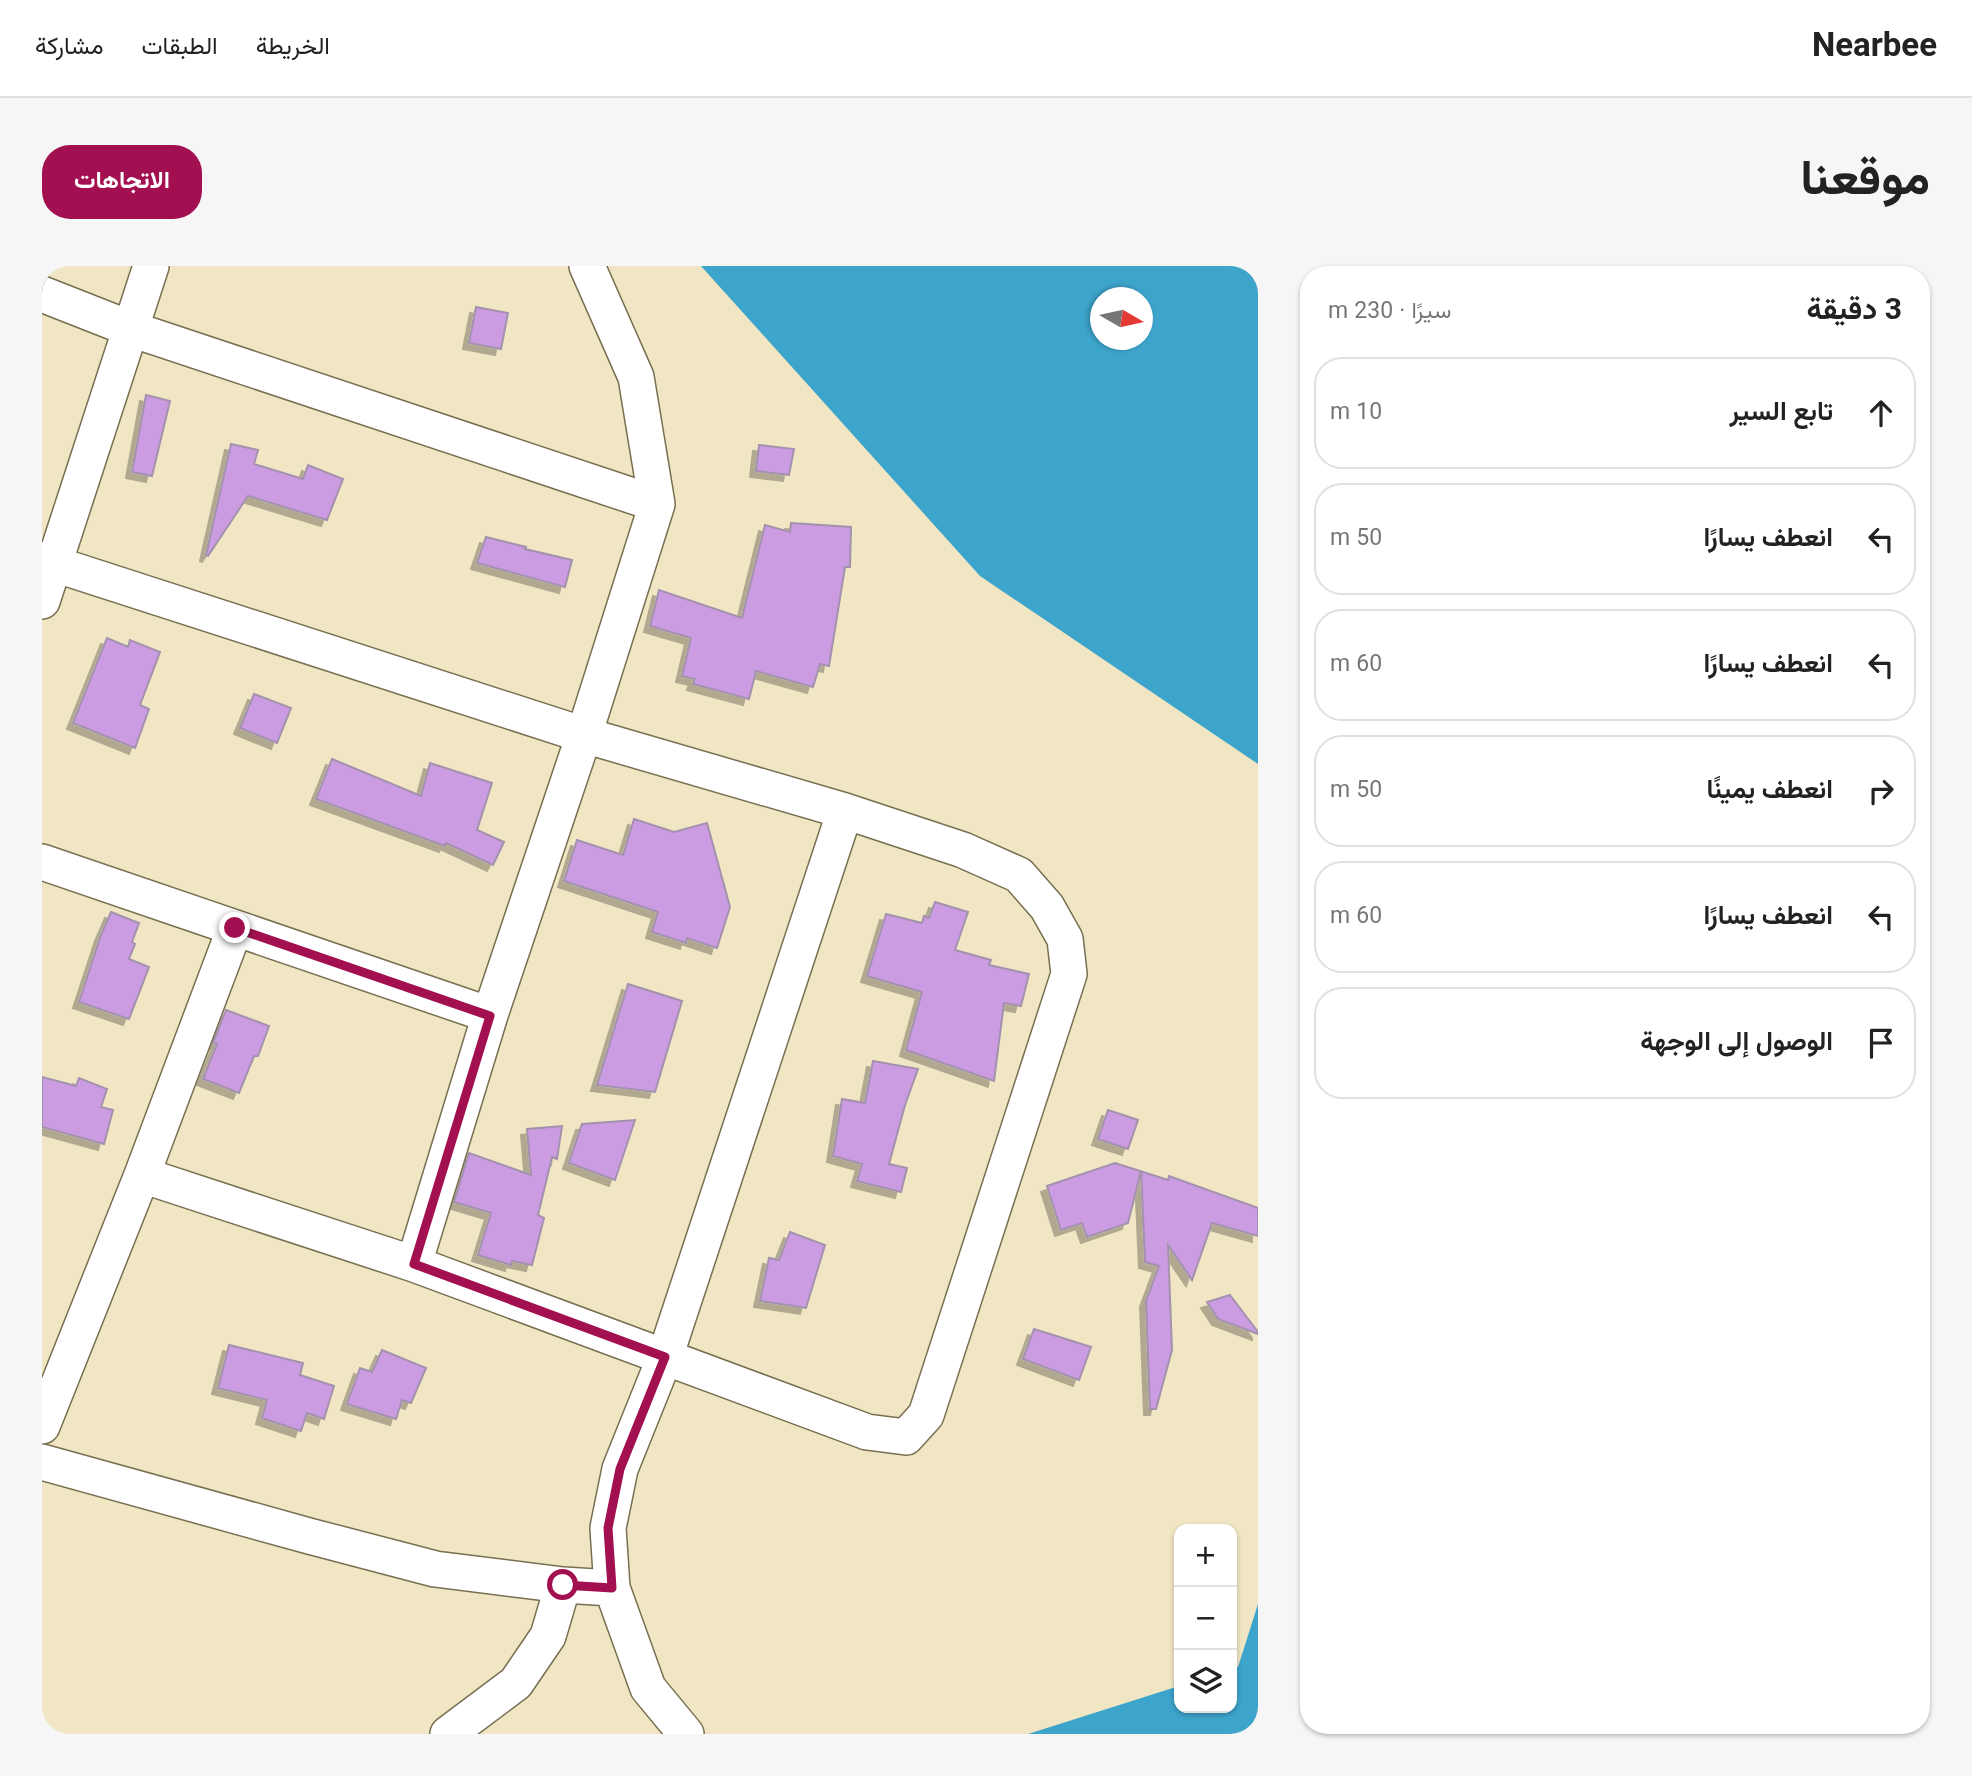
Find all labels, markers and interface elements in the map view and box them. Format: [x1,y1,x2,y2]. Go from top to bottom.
text: Nearbee [1812,22,1937,74]
text: مشاركة [35,29,103,67]
text: الطبقات [141,29,218,67]
text: الخريطة [256,29,330,67]
text: موقعنا [1800,144,1930,220]
button: الاتجاهات [42,145,202,219]
north arrow [1090,287,1153,350]
text: 3 دقيقة [1806,288,1902,335]
text: سيرًا · 230 m [1328,294,1451,330]
text: تابع السير [1729,393,1833,434]
icon: ahead [1862,394,1900,432]
text: 10 m [1330,395,1382,431]
text: انعطف يسارًا [1703,519,1833,560]
icon: left [1862,520,1900,558]
text: 50 m [1330,521,1382,557]
text: انعطف يسارًا [1703,645,1833,686]
icon: left [1862,646,1900,684]
text: 60 m [1330,647,1382,683]
text: انعطف يمينًا [1707,771,1833,812]
icon: right [1862,772,1900,810]
text: 50 m [1330,773,1382,809]
text: انعطف يسارًا [1703,897,1833,938]
icon: left [1862,898,1900,936]
text: 60 m [1330,899,1382,935]
route end [219,912,250,943]
text: الوصول إلى الوجهة [1640,1023,1833,1064]
icon: arrive [1862,1024,1900,1062]
map controls [1174,1524,1237,1713]
button: + [1174,1524,1237,1587]
route start [547,1569,578,1600]
button: − [1174,1587,1237,1650]
button: layers [1174,1650,1237,1713]

